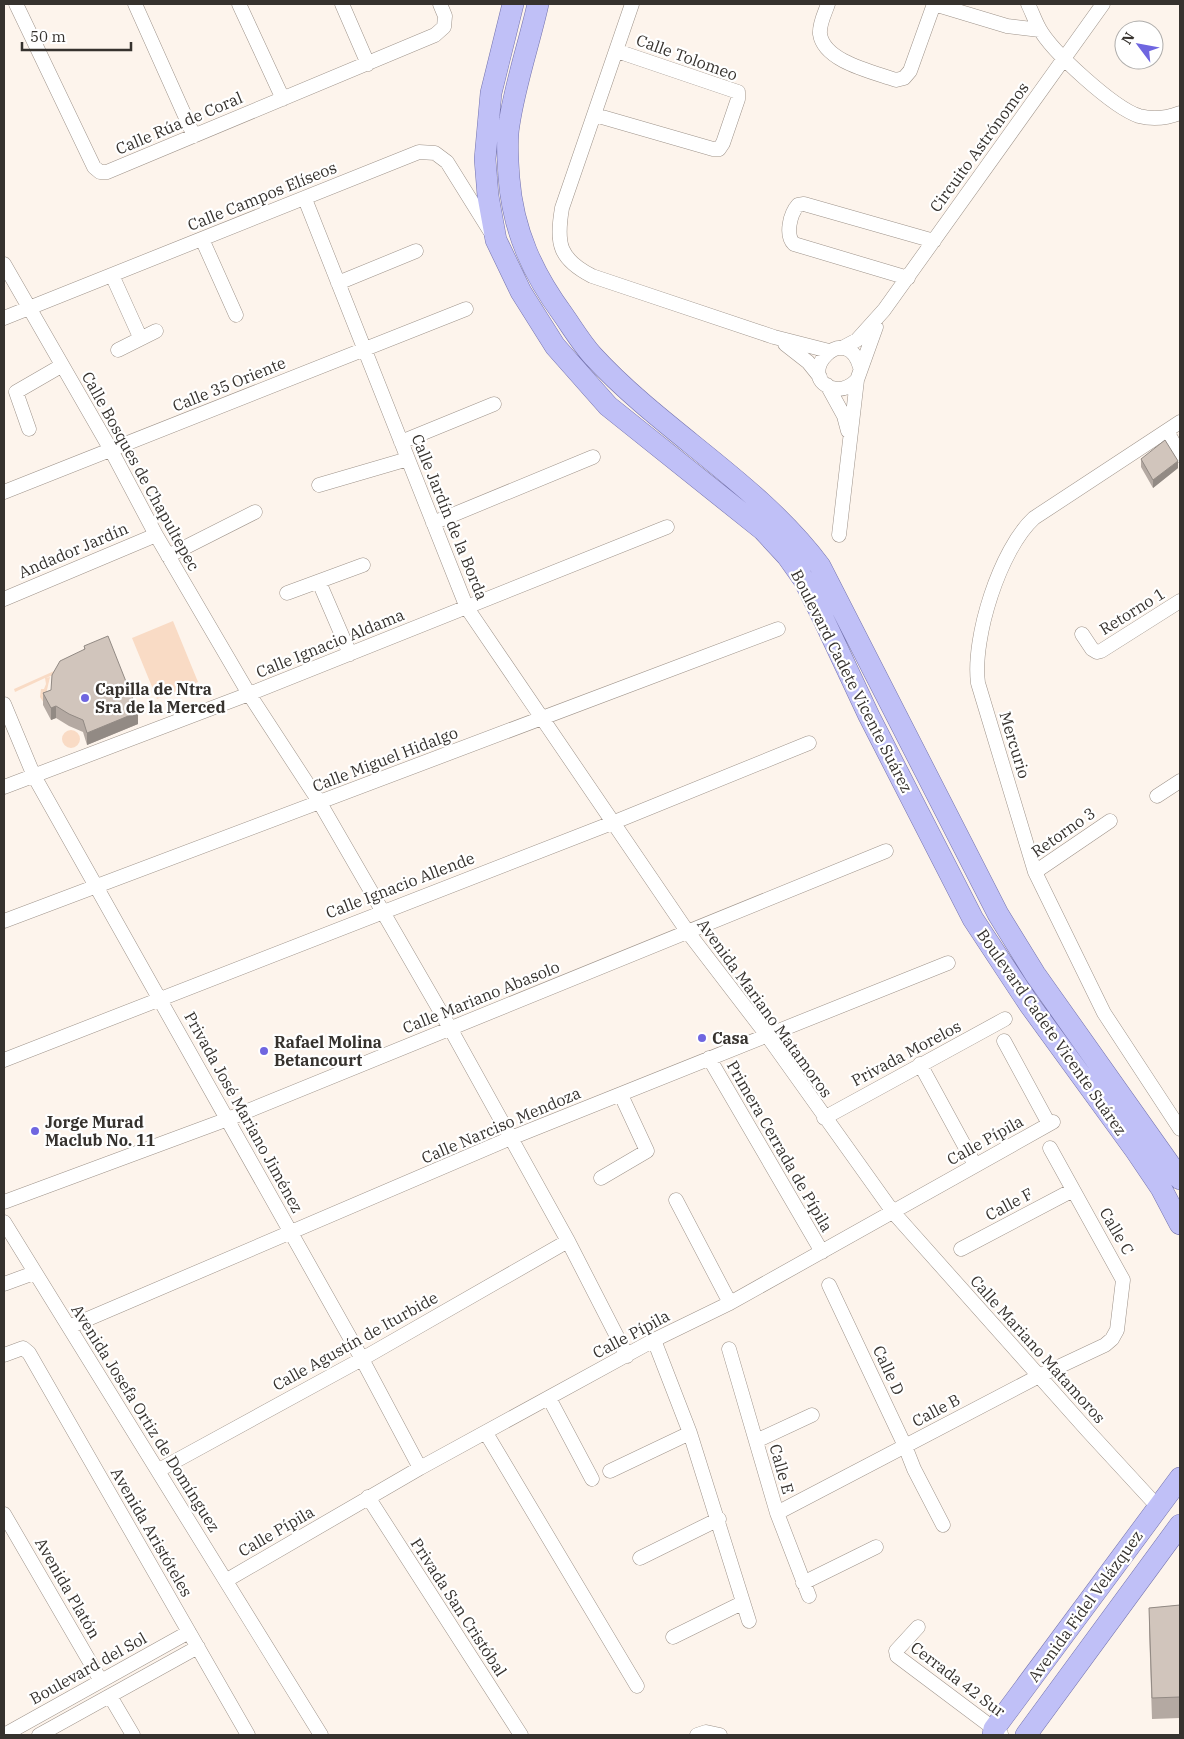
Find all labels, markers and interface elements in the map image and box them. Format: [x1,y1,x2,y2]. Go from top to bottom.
scale bar [22,20,131,52]
north arrow [1114,20,1164,70]
text: 50 m [30,27,66,46]
street label: Calle Tolomeo [634,29,740,85]
text: N [1117,29,1139,48]
street label: Circuito Astrónomos [925,78,1033,216]
street label: Calle Rúa de Coral [113,87,246,159]
street label: Calle Campos Elíseos [185,157,339,235]
street label: Calle 35 Oriente [169,352,289,416]
street label: Calle Bosques de Chapultepec [78,368,204,574]
street label: Calle Jardín de la Borda [408,431,493,603]
street label: Andador Jardín [15,518,131,582]
street label: Boulevard Cadete Vicente Suárez [787,566,917,796]
street label: Retorno 1 [1096,583,1168,639]
street label: Calle Ignacio Aldama [253,604,407,682]
place label: Capilla de Ntra Sra de la Merced [95,679,226,717]
marker: Capilla de Ntra Sra de la Merced [79,692,91,704]
street label: Mercurio [995,709,1035,781]
street label: Calle Miguel Hidalgo [309,722,461,796]
street label: Retorno 3 [1027,803,1099,861]
street label: Calle Ignacio Allende [323,847,477,923]
street label: Avenida Mariano Matamoros [693,915,837,1101]
street label: Boulevard Cadete Vicente Suárez [973,925,1131,1139]
street label: Calle Mariano Abasolo [400,956,562,1038]
street label: Privada José Mariano Jiménez [180,1008,308,1216]
street label: Privada Morelos [848,1016,964,1090]
place label: Casa [712,1028,749,1048]
place label: Rafael Molina Betancourt [274,1032,382,1070]
marker: Casa [696,1032,708,1044]
marker: Rafael Molina Betancourt [258,1045,270,1057]
street label: Primera Cerrada de Pípila [723,1057,837,1236]
street label: Calle Narciso Mendoza [418,1082,584,1168]
street label: Calle Pípila [943,1111,1027,1169]
place label: Jorge Murad Maclub No. 11 [45,1112,155,1150]
marker: Jorge Murad Maclub No. 11 [29,1125,41,1137]
street label: Calle F [982,1183,1036,1225]
street label: Calle C [1096,1204,1138,1258]
street label: Calle Mariano Matamoros [966,1271,1110,1427]
street label: Calle Agustín de Iturbide [269,1287,441,1395]
street label: Avenida Josefa Ortiz de Domínguez [67,1300,225,1536]
street label: Calle Pípila [589,1305,673,1363]
street label: Calle D [869,1342,909,1398]
street label: Calle B [909,1389,963,1431]
street label: Calle E [765,1442,799,1496]
street label: Avenida Aristóteles [107,1464,197,1600]
street label: Calle Pípila [235,1501,318,1561]
street label: Avenida Fidel Velázquez [1023,1526,1147,1686]
street label: Avenida Platón [31,1534,105,1642]
street label: Privada San Cristóbal [407,1534,511,1680]
street label: Boulevard del Sol [26,1627,150,1708]
street label: Cerrada 42 Sur [907,1637,1009,1721]

